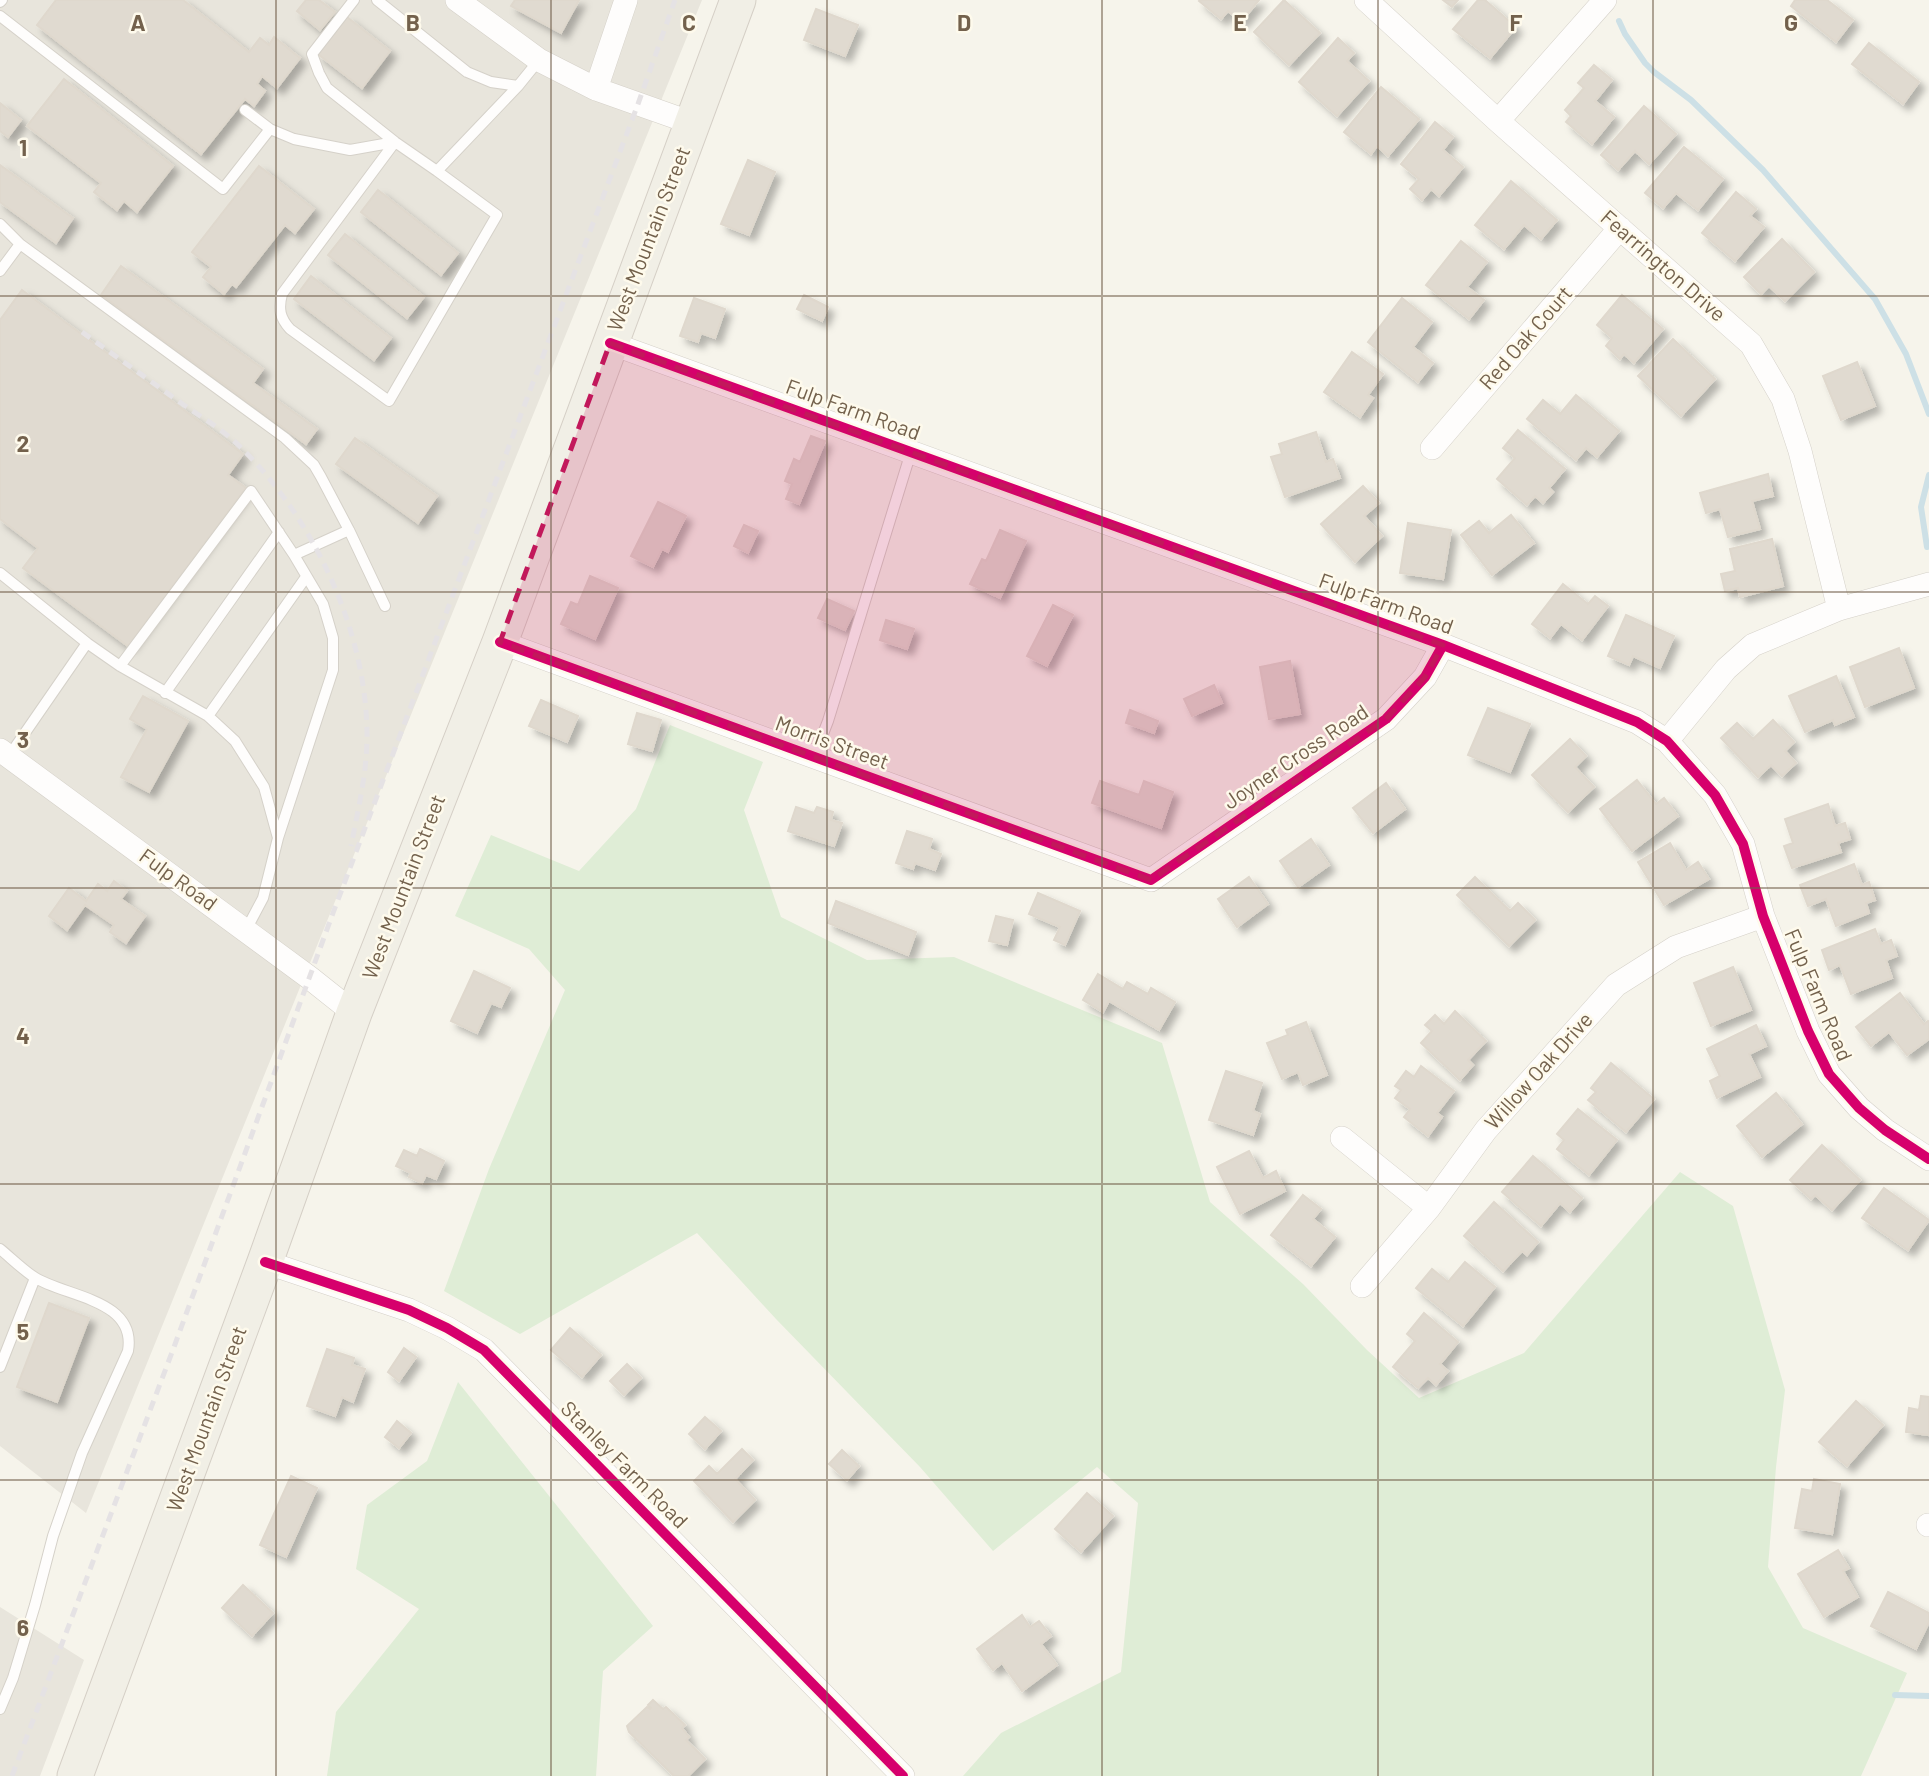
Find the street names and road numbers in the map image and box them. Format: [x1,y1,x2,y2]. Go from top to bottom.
street label: West Mountain Street [601,143,694,334]
street label: Fearrington Drive [1596,204,1732,326]
street label: Red Oak Court [1473,280,1577,394]
street label: Fulp Farm Road [783,373,924,444]
street label: Fulp Farm Road [1316,567,1457,638]
street label: Joyner Cross Road [1218,698,1372,813]
street label: Morris Street [772,710,893,774]
street label: West Mountain Street [356,791,449,982]
street label: Fulp Road [135,842,223,915]
street label: Fulp Farm Road [1780,925,1858,1064]
street label: Willow Oak Drive [1479,1006,1597,1134]
street label: West Mountain Street [160,1322,251,1515]
street label: Stanley Farm Road [556,1395,694,1533]

